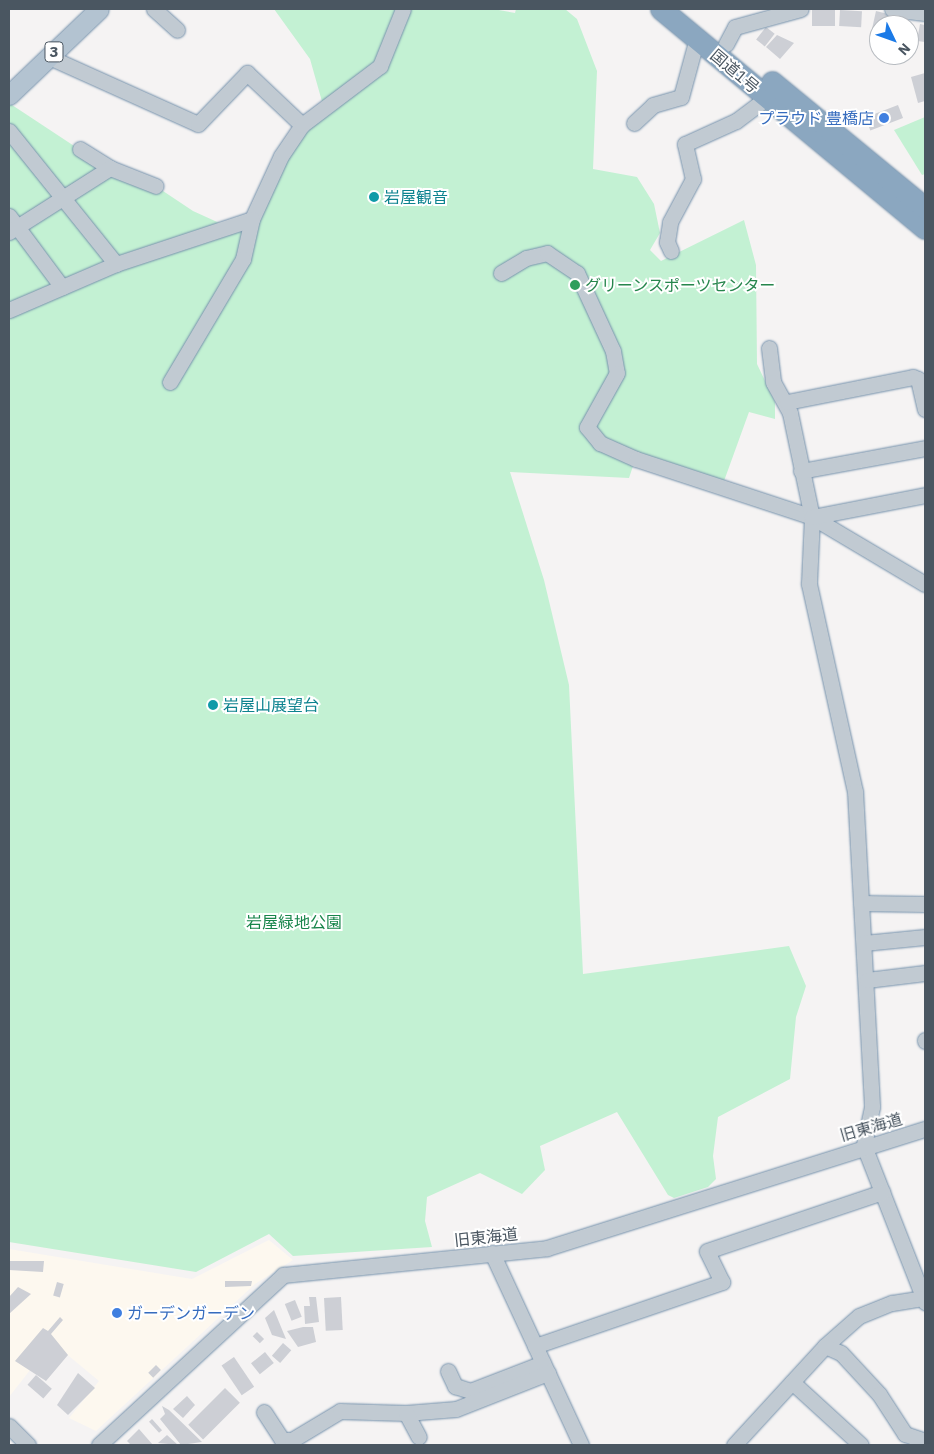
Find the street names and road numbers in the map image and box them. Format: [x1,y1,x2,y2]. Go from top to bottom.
road number: 3 [44,40,64,64]
street label: 国道1号 [707,45,763,97]
street label: 旧東海道 [838,1109,904,1145]
street label: 旧東海道 [453,1224,519,1250]

